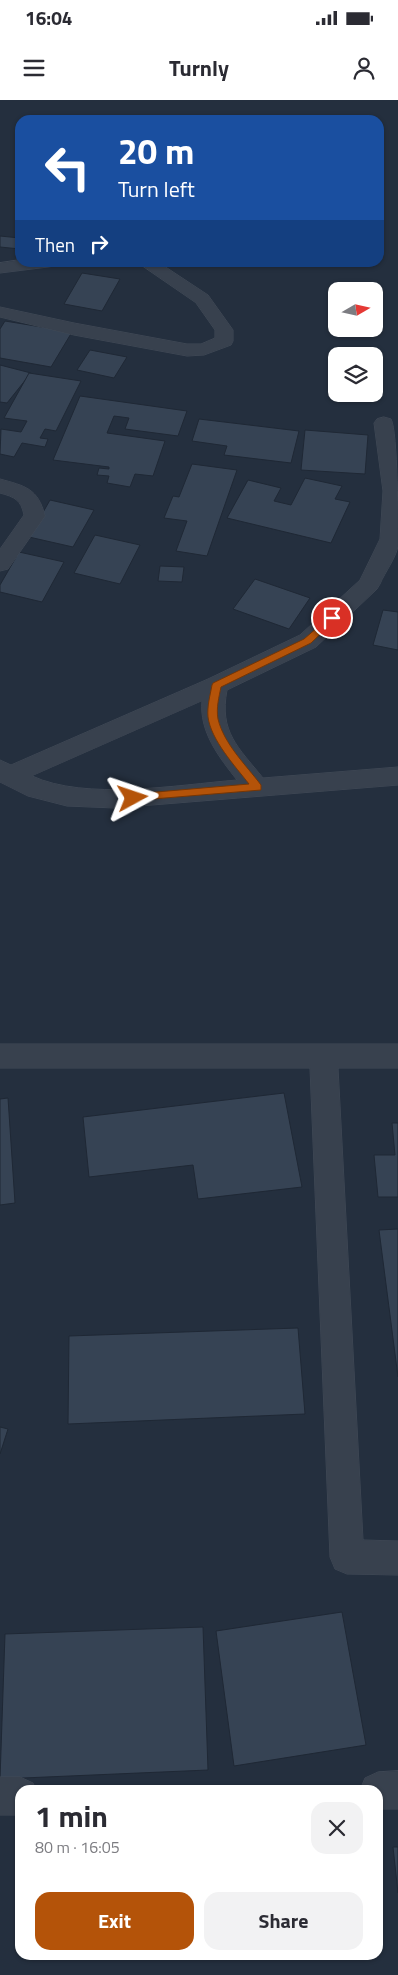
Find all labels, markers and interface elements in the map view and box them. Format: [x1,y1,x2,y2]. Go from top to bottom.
text: 16:04 [25,3,72,32]
text: Turnly [169,51,229,85]
icon: menu [20,54,48,82]
icon: person [350,54,378,82]
text: 20 m [118,124,194,178]
icon: left [35,135,100,200]
text: Turn left [118,172,195,206]
text: Then [35,230,75,259]
icon: right [85,230,113,258]
north arrow [328,282,382,338]
map controls [328,282,383,402]
button: layers [328,347,383,402]
pin [311,597,353,639]
icon: arrive [318,604,346,632]
position arrow [106,771,158,823]
text: 1 min [35,1793,108,1839]
button: close [311,1802,363,1854]
text: 80 m · 16:05 [35,1835,120,1859]
button: Exit [35,1892,194,1950]
button: Share [204,1892,363,1950]

